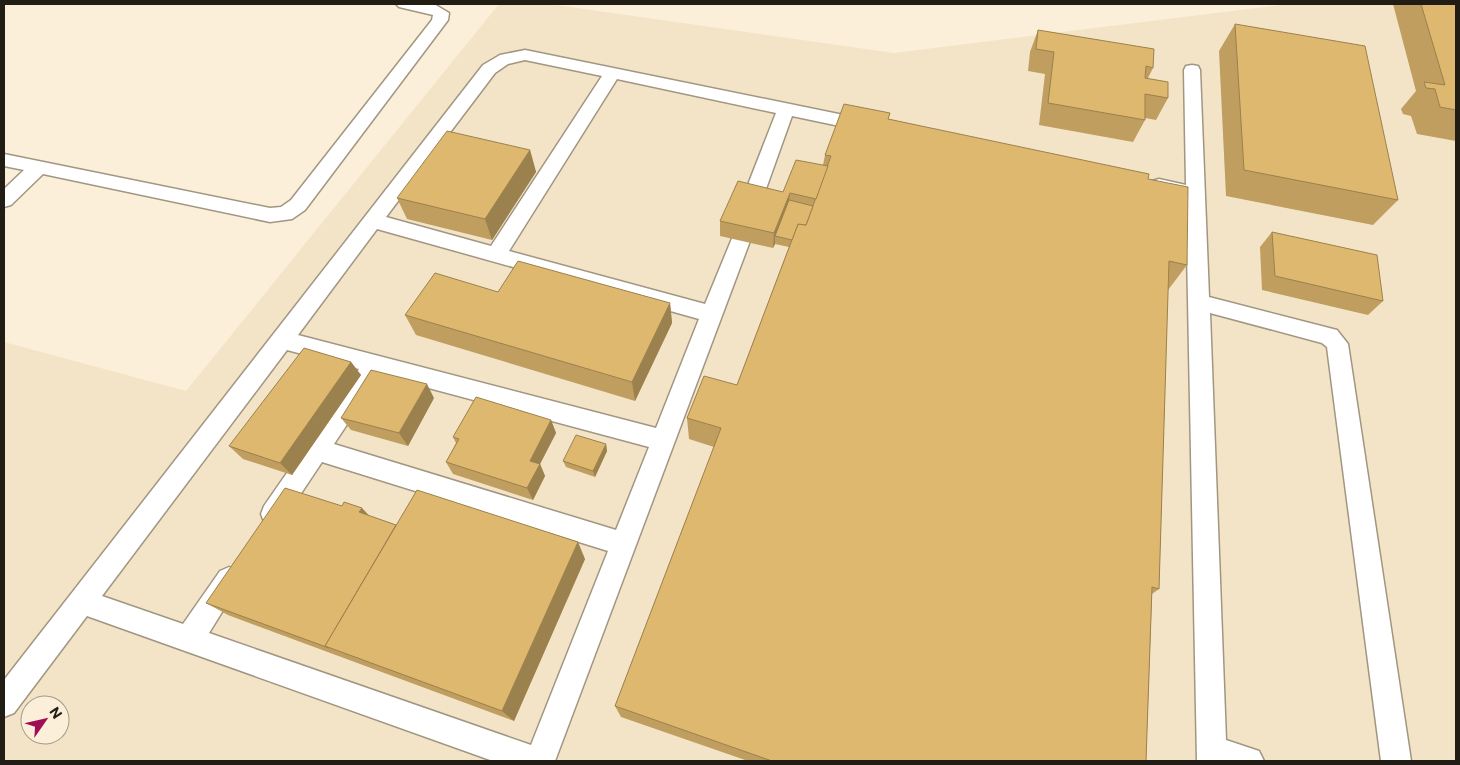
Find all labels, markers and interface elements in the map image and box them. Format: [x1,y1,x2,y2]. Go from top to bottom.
north arrow [20,695,70,745]
text: N [46,703,66,722]

